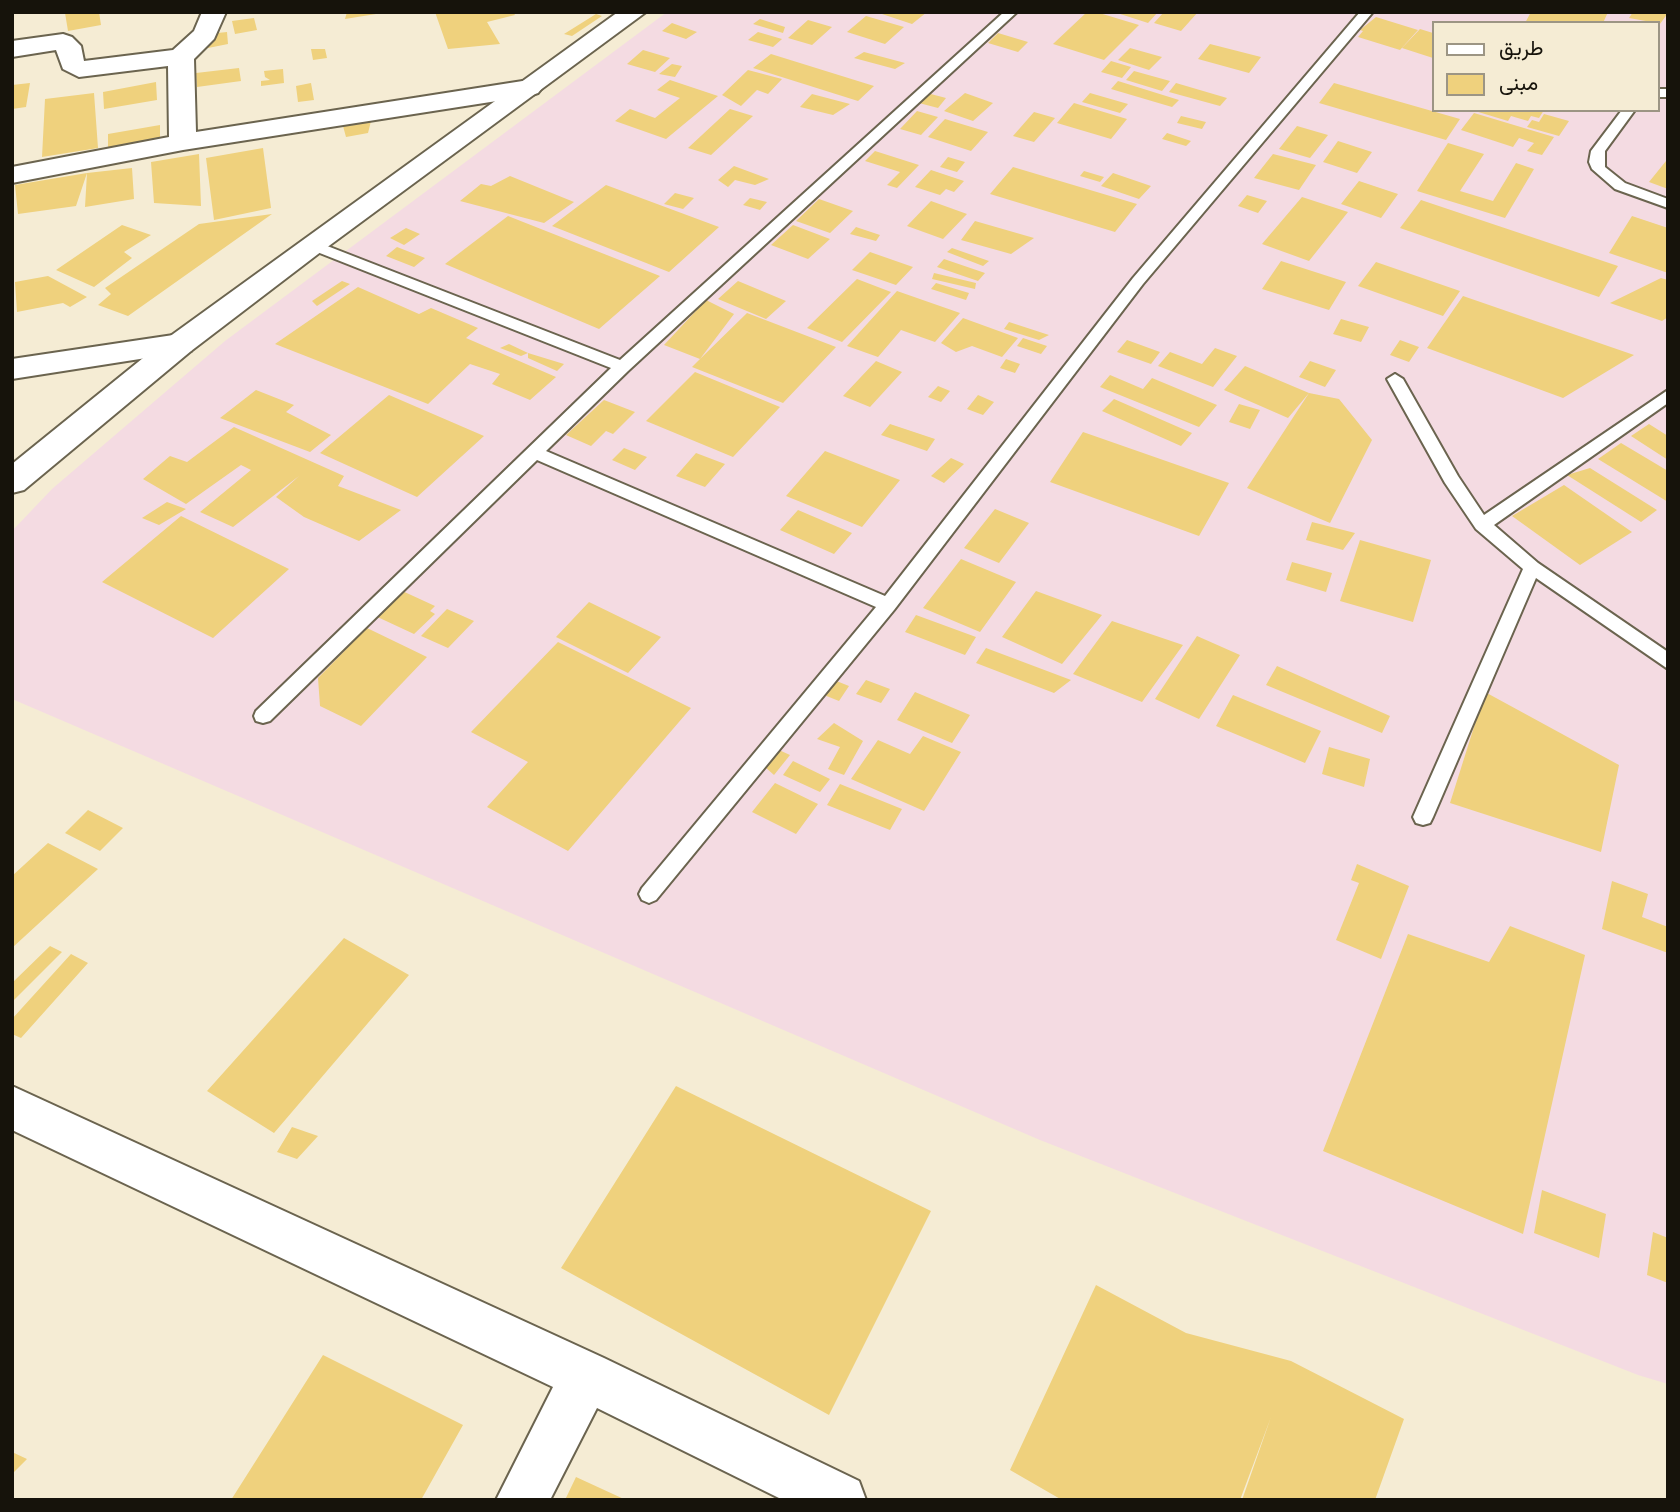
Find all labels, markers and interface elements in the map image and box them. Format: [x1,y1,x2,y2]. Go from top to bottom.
legend [1432,21,1659,112]
text: طريق [1499,35,1544,60]
text: مبنى [1499,70,1538,95]

